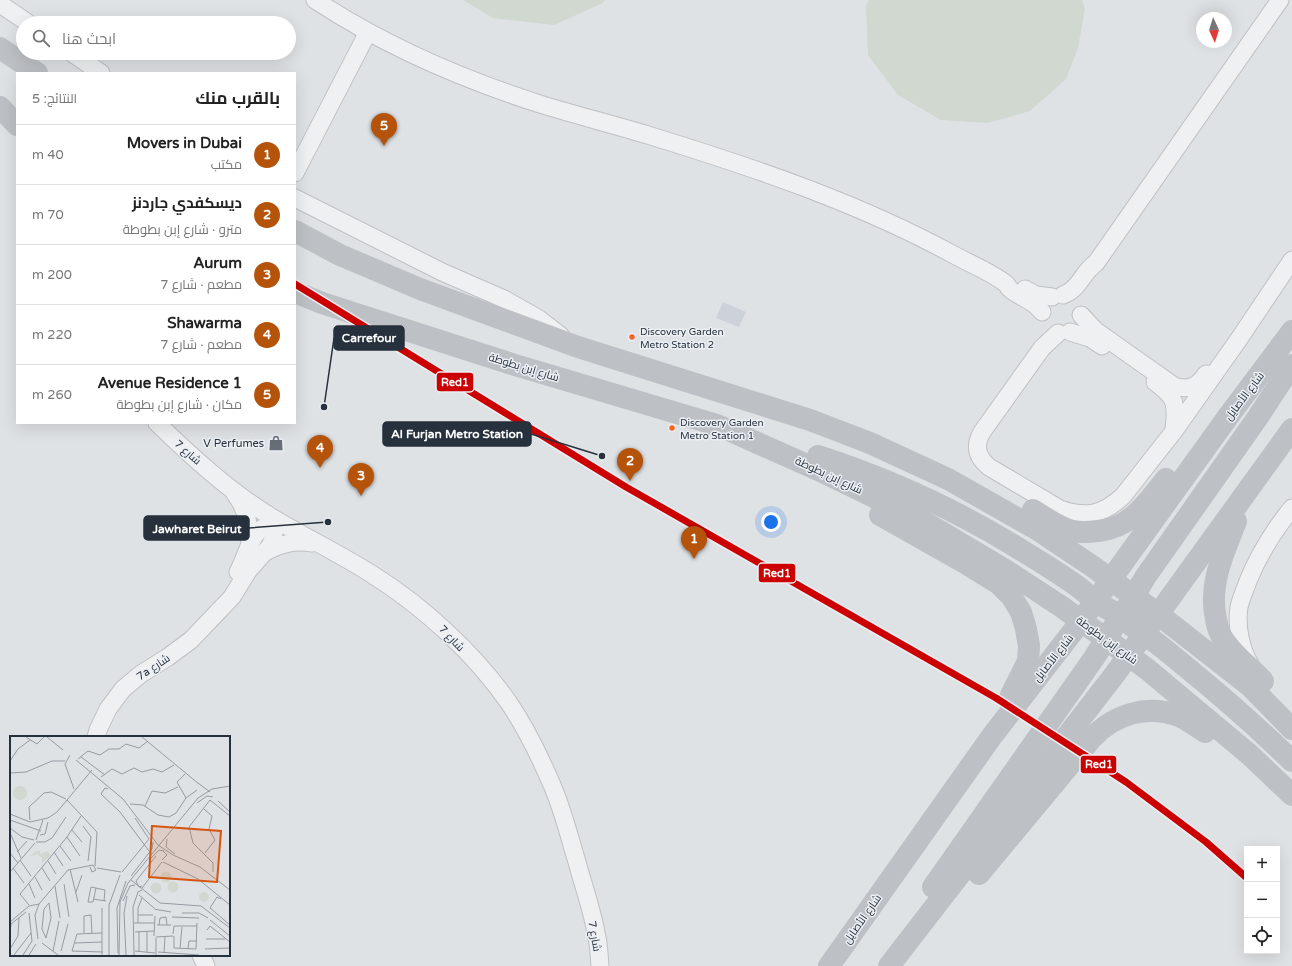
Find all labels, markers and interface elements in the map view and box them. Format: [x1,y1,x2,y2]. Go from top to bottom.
north arrow [1196,12,1232,48]
search box [16,16,296,60]
icon: search [30,27,52,49]
text: ابحث هنا [62,30,116,48]
text: بالقرب منك [195,88,280,109]
text: النتائج: 5 [32,91,77,107]
pin: 5 [371,113,397,146]
text: Movers in Dubai [127,134,242,152]
text: 40 m [32,147,64,163]
text: 1 [263,147,271,163]
text: مكتب [211,157,242,173]
text: ديسكفدي جاردنز [132,194,242,212]
text: 70 m [32,207,64,223]
text: 2 [263,207,271,223]
text: مترو · شارع إبن بطوطة [123,222,242,238]
text: Aurum [193,254,242,272]
text: 200 m [32,267,72,283]
text: 3 [263,267,271,283]
text: مطعم · شارع 7 [160,277,242,293]
text: Shawarma [167,314,242,332]
callout: Carrefour [334,326,404,350]
place label: Discovery Garden Metro Station 2 [640,326,724,351]
text: 220 m [32,327,72,343]
text: 4 [263,327,271,343]
text: Carrefour [342,331,397,345]
marker: Discovery Garden Metro Station 2 [627,332,637,342]
text: مطعم · شارع 7 [160,337,242,353]
street label: شارع إبن بطوطة [487,351,561,385]
street label: شارع الأصايل [1222,370,1268,424]
line badge: Red1 [436,372,474,392]
text: Avenue Residence 1 [97,374,242,392]
text: Red1 [441,376,469,389]
text: 260 m [32,387,72,403]
text: 5 [263,387,271,403]
text: مكان · شارع إبن بطوطة [117,397,242,413]
place label: Discovery Garden Metro Station 1 [680,417,764,442]
callout: Al Furjan Metro Station [383,422,531,446]
marker: Discovery Garden Metro Station 1 [667,423,677,433]
text: Al Furjan Metro Station [391,427,523,442]
shop icon: V Perfumes [267,434,285,452]
pin: 4 [307,435,333,468]
street label: شارع 7 [171,437,204,468]
place label: V Perfumes [203,437,264,450]
pin: 2 [617,448,643,481]
street label: شارع إبن بطوطة [793,454,864,498]
pin: 3 [348,463,374,496]
your location [761,512,781,532]
callout: Jawharet Beirut [144,516,249,540]
text: Jawharet Beirut [151,522,242,536]
pin: 1 [681,526,707,559]
line badge: Red1 [758,563,796,583]
text: Red1 [763,567,791,580]
street label: شارع إبن بطوطة [1073,614,1140,668]
street label: شارع 7 [435,623,467,655]
street label: شارع الأصايل [1031,632,1077,685]
street label: 7a شارع [134,652,173,684]
inset map [10,736,230,956]
line badge: Red1 [1080,755,1117,774]
text: Red1 [1085,758,1113,771]
map controls [1244,846,1280,954]
button: + [1244,846,1280,882]
button: − [1244,882,1280,918]
street label: شارع الأصايل [841,892,885,947]
button: locate [1244,918,1280,954]
street label: شارع 7 [584,920,604,953]

